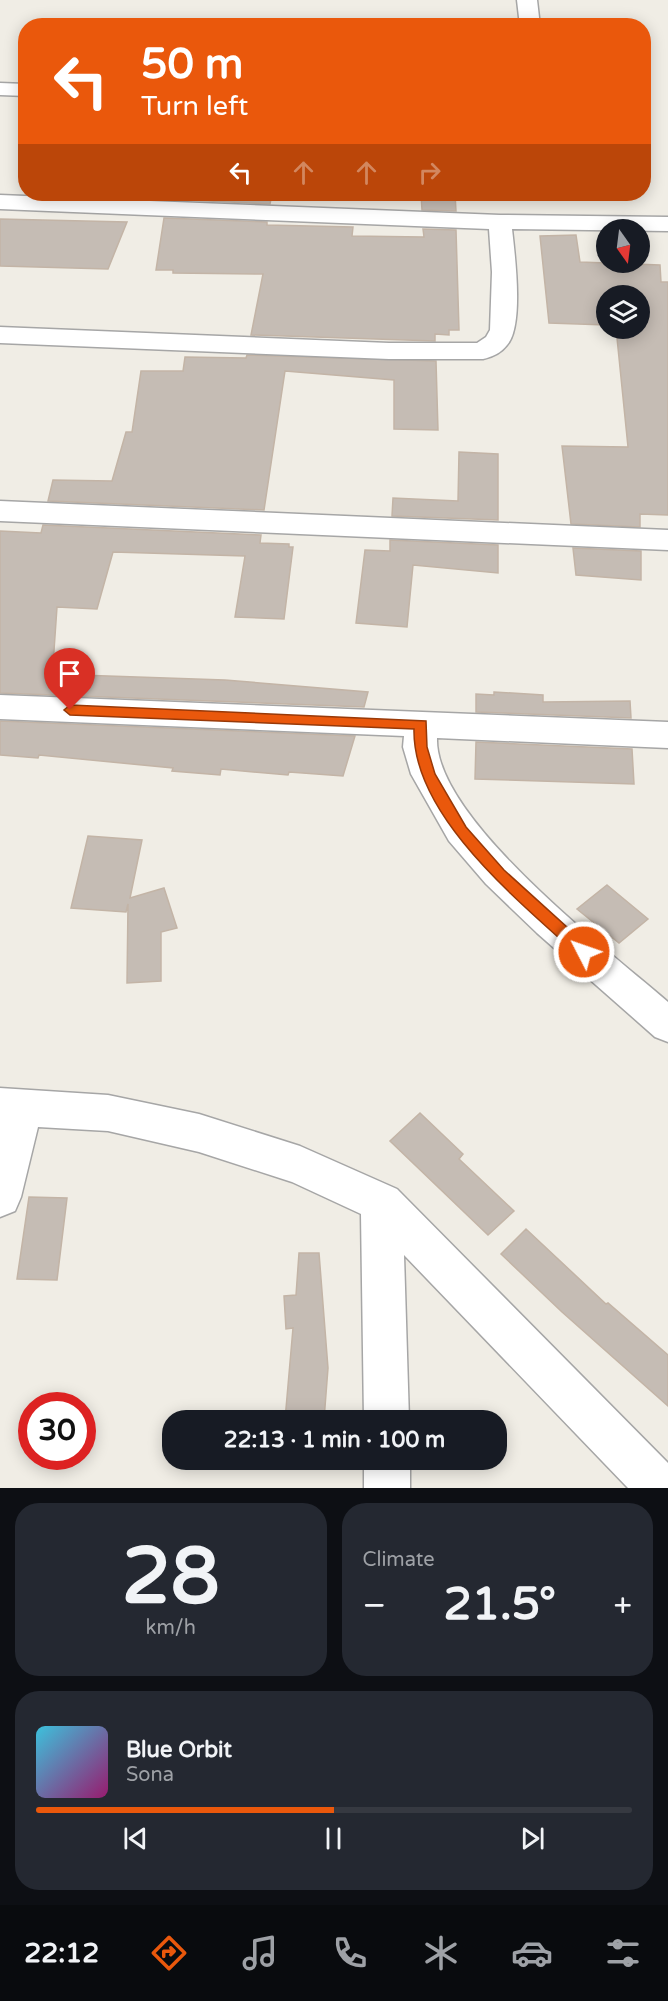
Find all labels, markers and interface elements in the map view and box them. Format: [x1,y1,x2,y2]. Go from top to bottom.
text: 50 m [141,39,243,90]
icon: left [42,42,120,120]
text: Turn left [141,90,248,123]
icon: left [224,156,257,189]
icon: ahead [287,156,320,189]
icon: ahead [350,156,383,189]
icon: right [413,156,446,189]
north arrow [596,219,650,273]
map controls [596,219,650,339]
button: layers [596,285,650,339]
pin [44,648,95,710]
icon: arrive [53,657,86,690]
position arrow [552,920,616,984]
speed limit sign: 30 [18,1392,96,1470]
text: 22:13 · 1 min · 100 m [224,1427,445,1453]
text: 28 [122,1530,220,1624]
text: Climate [363,1548,435,1572]
text: 21.5° [443,1578,556,1632]
text: − [363,1586,386,1625]
text: + [613,1586,632,1625]
text: km/h [146,1616,196,1640]
text: Blue Orbit [126,1737,232,1763]
text: Sona [126,1763,174,1787]
icon: previous [119,1822,152,1855]
icon: pause [317,1822,350,1855]
icon: next [516,1822,549,1855]
icon: directions [148,1932,190,1974]
icon: music [239,1932,281,1974]
icon: phone [329,1932,371,1974]
icon: climate [420,1932,462,1974]
icon: car [511,1932,553,1974]
icon: filters [602,1932,644,1974]
text: 22:12 [24,1937,99,1970]

